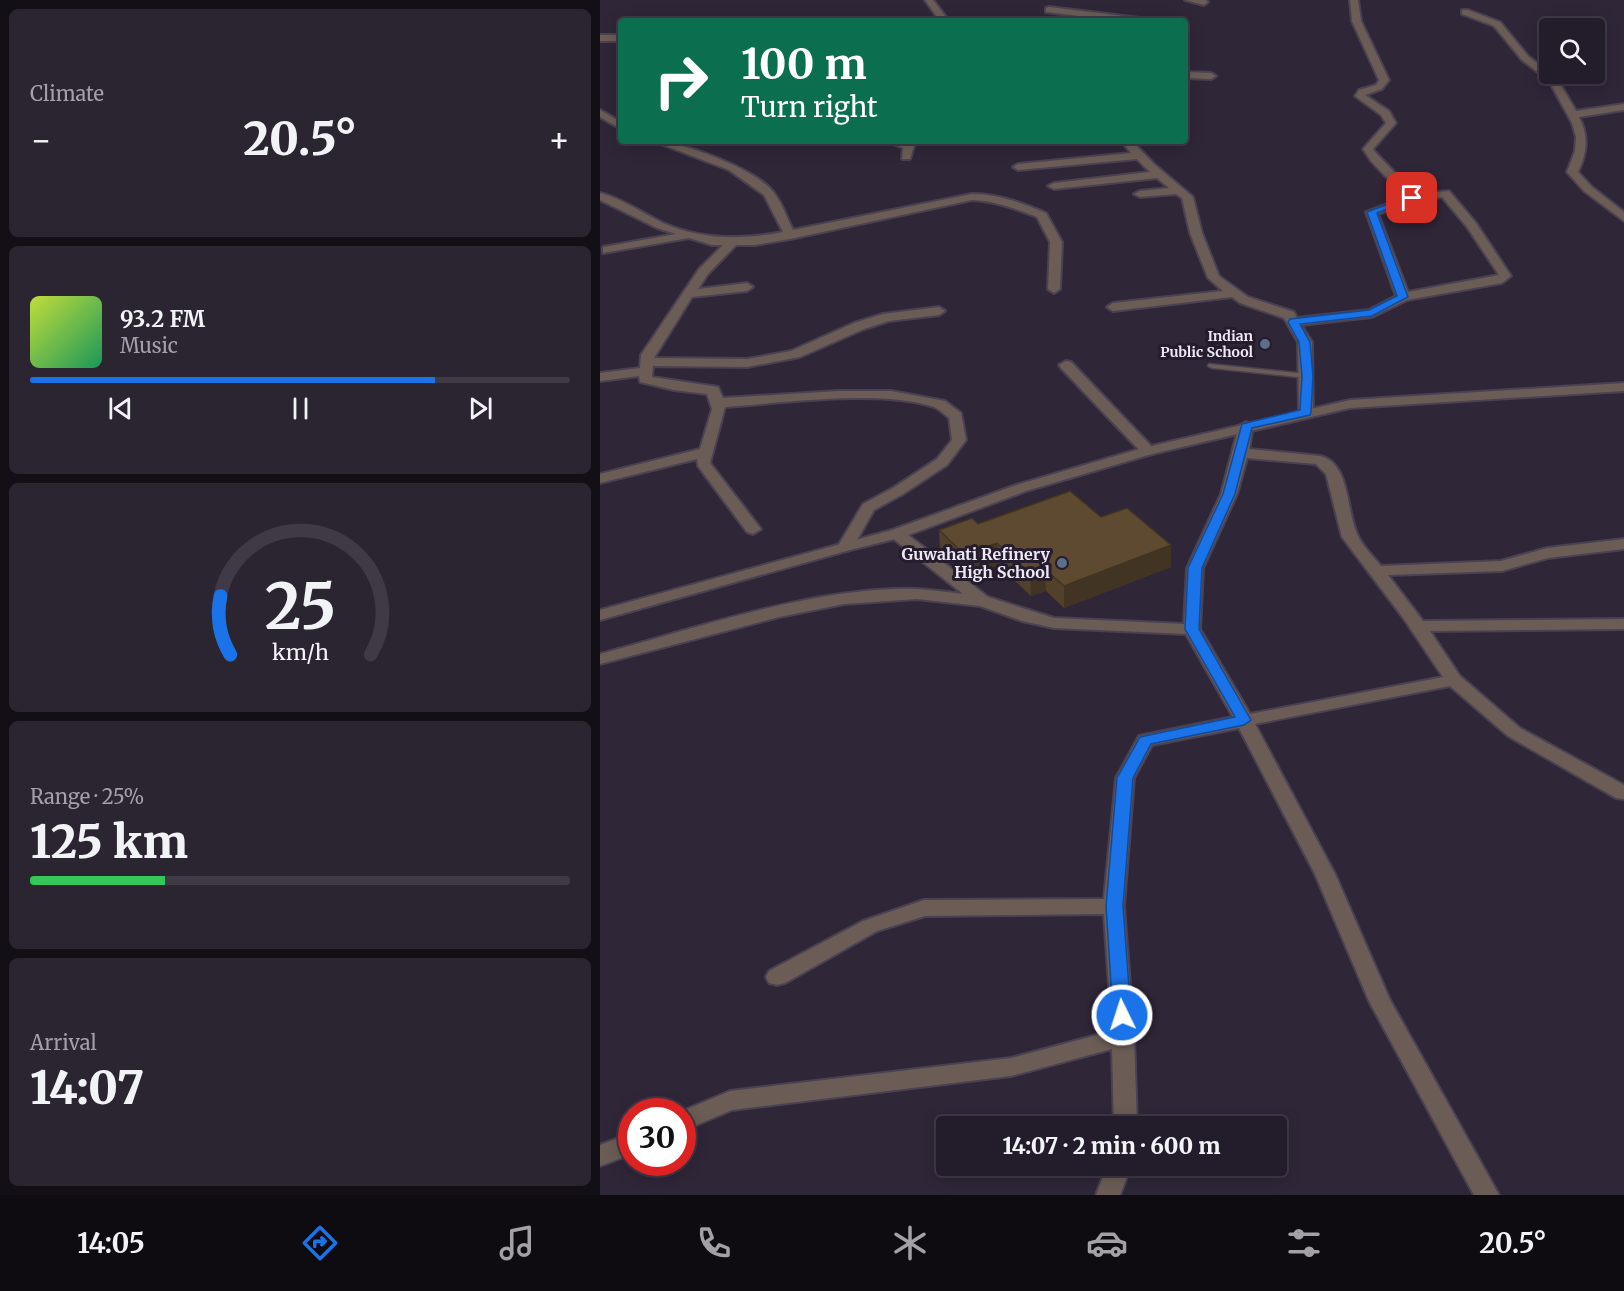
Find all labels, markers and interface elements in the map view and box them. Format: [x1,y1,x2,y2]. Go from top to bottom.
map controls [1539,18,1605,84]
button: search [1539,18,1605,84]
text: 100 m [741,38,867,90]
icon: right [642,42,720,120]
text: Climate [30,81,104,106]
text: Turn right [741,90,878,124]
text: 20.5° [243,111,357,167]
text: − [30,120,52,161]
text: + [548,120,570,161]
pin [1386,172,1437,223]
icon: arrive [1395,181,1428,214]
text: 93.2 FM [120,305,205,333]
place label: Indian Public School [1160,327,1253,361]
text: Music [120,333,178,358]
marker: Indian Public School [1258,337,1272,351]
icon: previous [104,392,137,425]
icon: pause [284,392,317,425]
icon: next [464,392,497,425]
place label: Guwahati Refinery High School [902,544,1051,582]
marker: Guwahati Refinery High School [1055,556,1069,570]
text: 25 [264,568,336,646]
text: km/h [272,639,328,666]
text: Range · 25% [30,784,144,809]
text: 125 km [30,814,188,870]
position arrow [1090,983,1154,1047]
text: Arrival [30,1030,97,1055]
text: 14:07 [30,1060,144,1116]
speed limit sign: 30 [618,1098,696,1176]
text: 14:07 · 2 min · 600 m [1002,1132,1221,1160]
icon: directions [299,1222,341,1264]
icon: music [496,1222,538,1264]
icon: phone [693,1222,735,1264]
icon: climate [889,1222,931,1264]
icon: car [1086,1222,1128,1264]
icon: filters [1283,1222,1325,1264]
text: 14:05 [77,1226,145,1260]
text: 20.5° [1479,1226,1547,1260]

